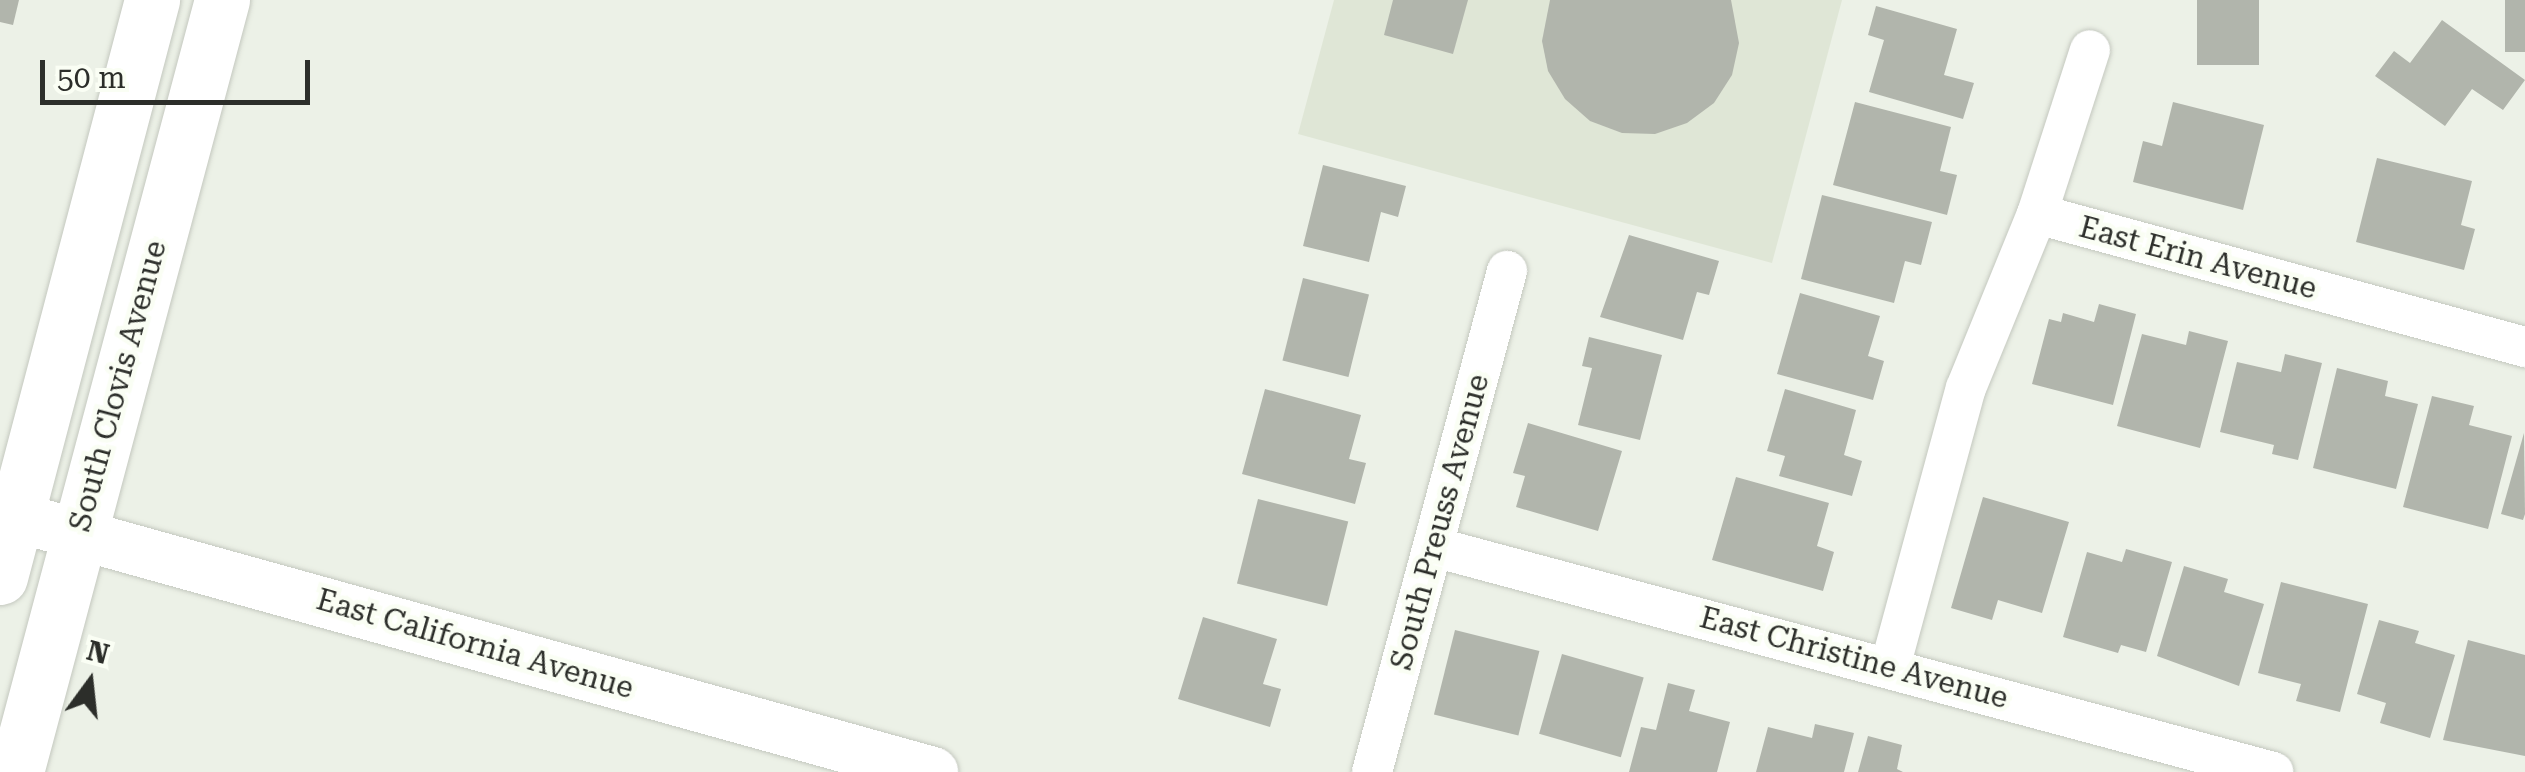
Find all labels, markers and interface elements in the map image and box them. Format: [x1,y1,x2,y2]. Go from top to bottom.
scale bar [45,40,315,102]
text: 50 m [57,60,126,95]
street label: East Erin Avenue [2075,209,2321,307]
street label: South Clovis Avenue [62,237,174,535]
street label: South Preuss Avenue [1383,370,1497,674]
street label: East California Avenue [312,582,638,706]
street label: East Christine Avenue [1696,600,2012,716]
north arrow [40,632,140,732]
text: N [83,634,113,671]

